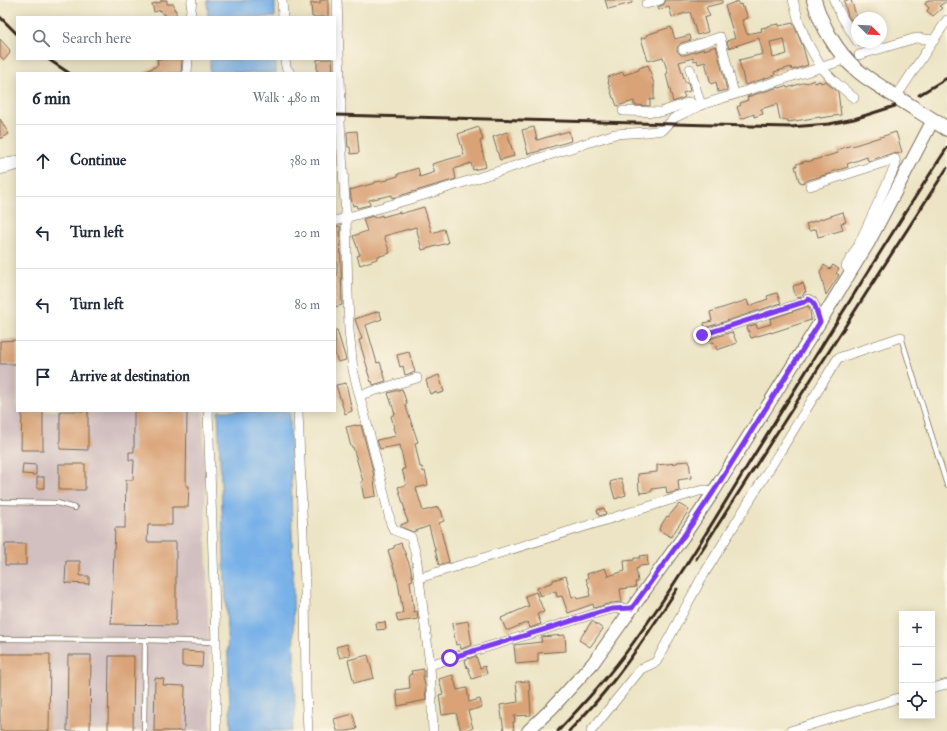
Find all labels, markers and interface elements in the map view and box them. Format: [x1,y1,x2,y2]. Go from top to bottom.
north arrow [851,12,887,48]
search box [16,16,336,60]
icon: search [30,27,52,49]
text: Search here [62,29,131,48]
text: 6 min [32,88,71,109]
text: Walk · 480 m [252,90,320,106]
icon: ahead [32,150,54,172]
text: Continue [70,151,126,170]
text: 380 m [289,153,320,169]
icon: left [32,222,54,244]
text: Turn left [70,223,124,242]
text: 20 m [294,225,320,241]
icon: left [32,294,54,316]
text: Turn left [70,295,124,314]
text: 80 m [294,297,320,313]
route end [693,326,711,344]
icon: arrive [32,366,54,388]
text: Arrive at destination [70,367,190,386]
map controls [899,611,935,719]
button: + [899,611,935,647]
button: − [899,647,935,683]
route start [441,649,459,667]
button: locate [899,683,935,719]

